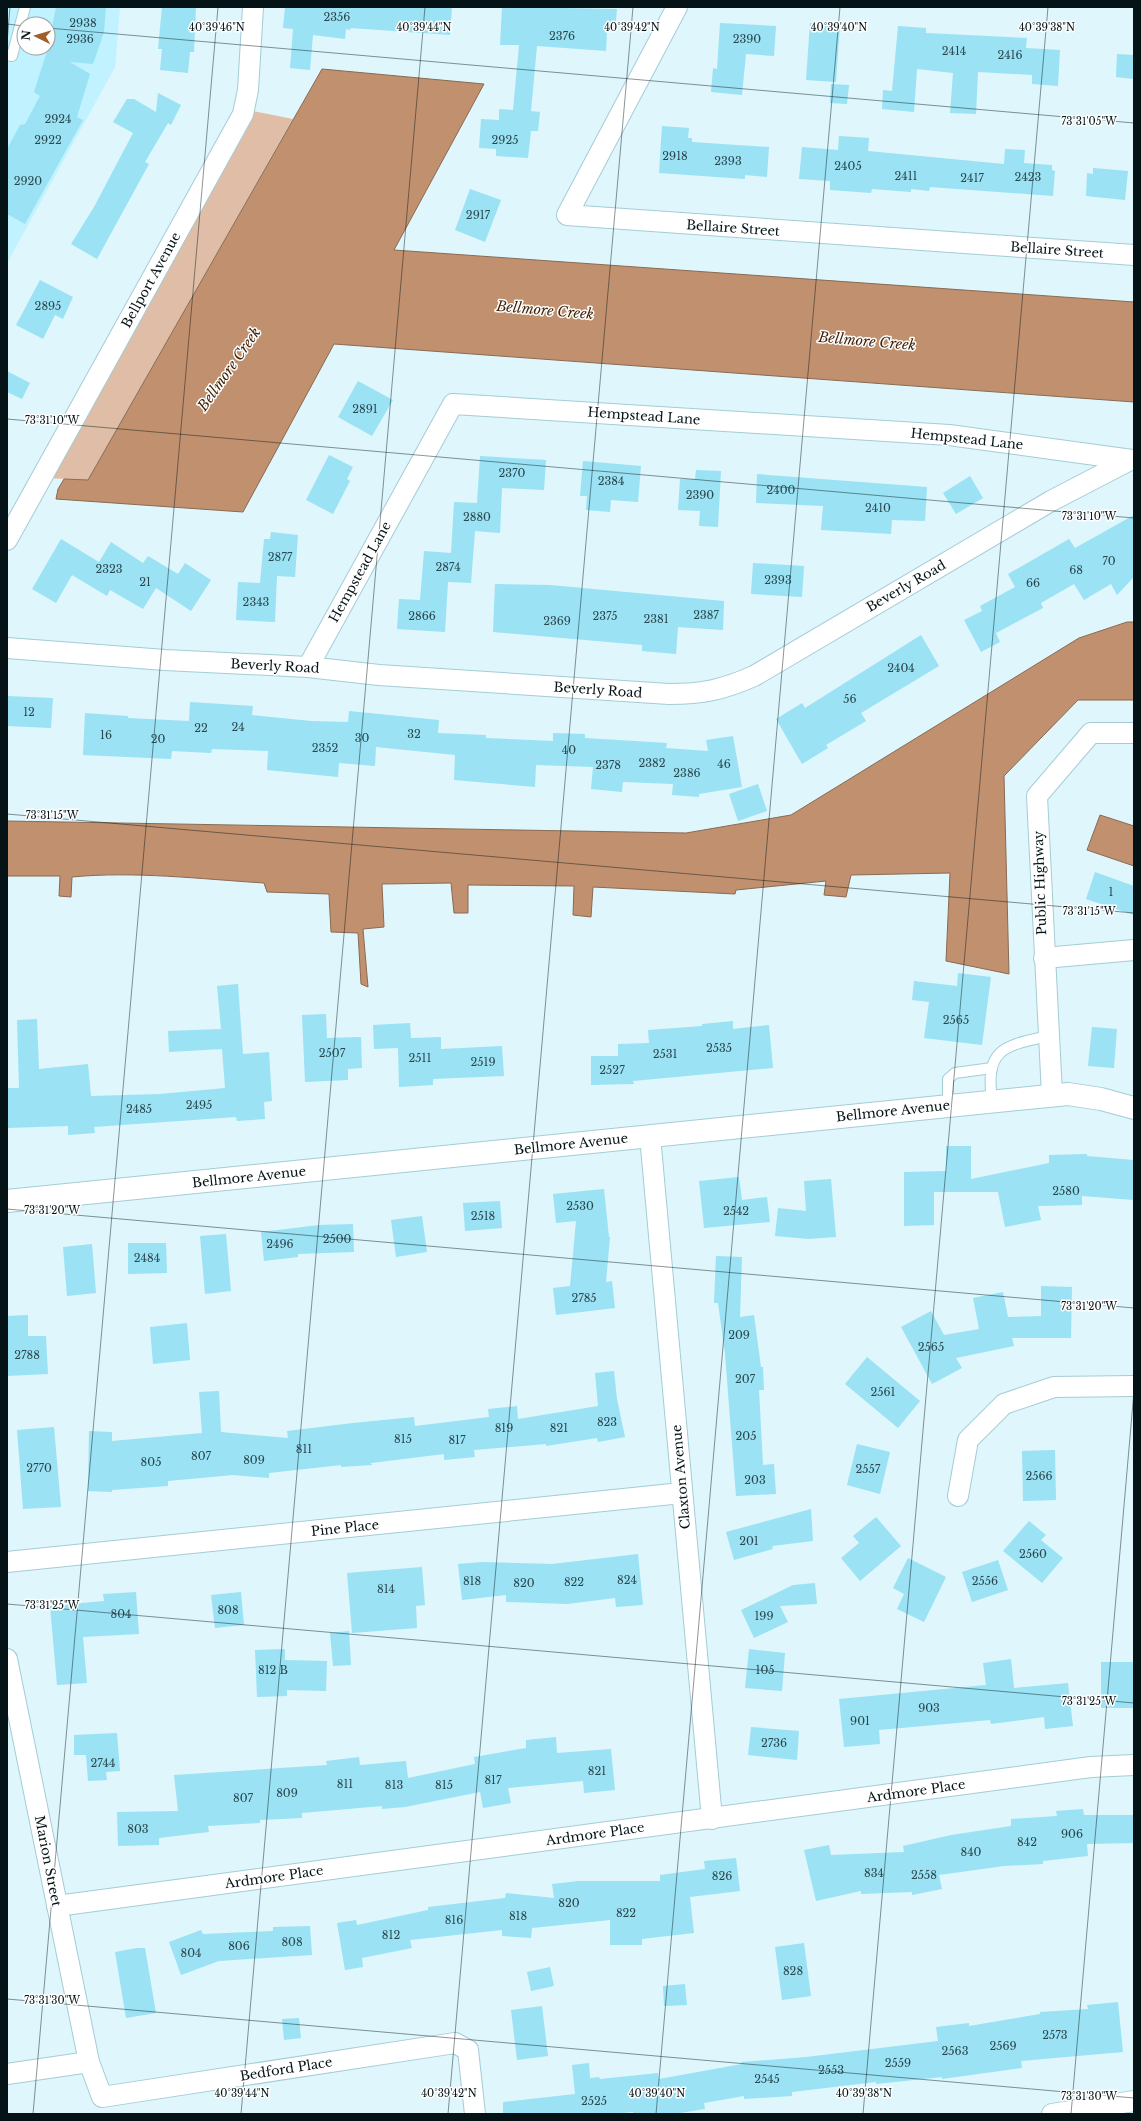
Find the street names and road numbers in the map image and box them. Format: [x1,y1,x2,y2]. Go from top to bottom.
street label: Bellaire Street [686,216,780,240]
street label: Bellport Avenue [118,229,184,331]
street label: Bellaire Street [1010,238,1104,262]
street label: Hempstead Lane [587,404,701,428]
street label: Hempstead Lane [910,425,1024,453]
street label: Hempstead Lane [325,518,395,626]
street label: Beverly Road [863,556,949,616]
street label: Beverly Road [230,655,320,677]
street label: Beverly Road [553,678,643,702]
street label: Public Highway [1030,830,1050,936]
street label: Bellmore Avenue [835,1097,951,1125]
street label: Bellmore Avenue [513,1130,629,1158]
street label: Bellmore Avenue [191,1163,307,1191]
street label: Claxton Avenue [668,1424,694,1530]
street label: Pine Place [310,1516,380,1540]
street label: Ardmore Place [865,1776,966,1806]
street label: Marion Street [31,1814,65,1908]
street label: Ardmore Place [544,1819,645,1849]
street label: Ardmore Place [223,1862,324,1892]
street label: Bedford Place [239,2053,333,2085]

